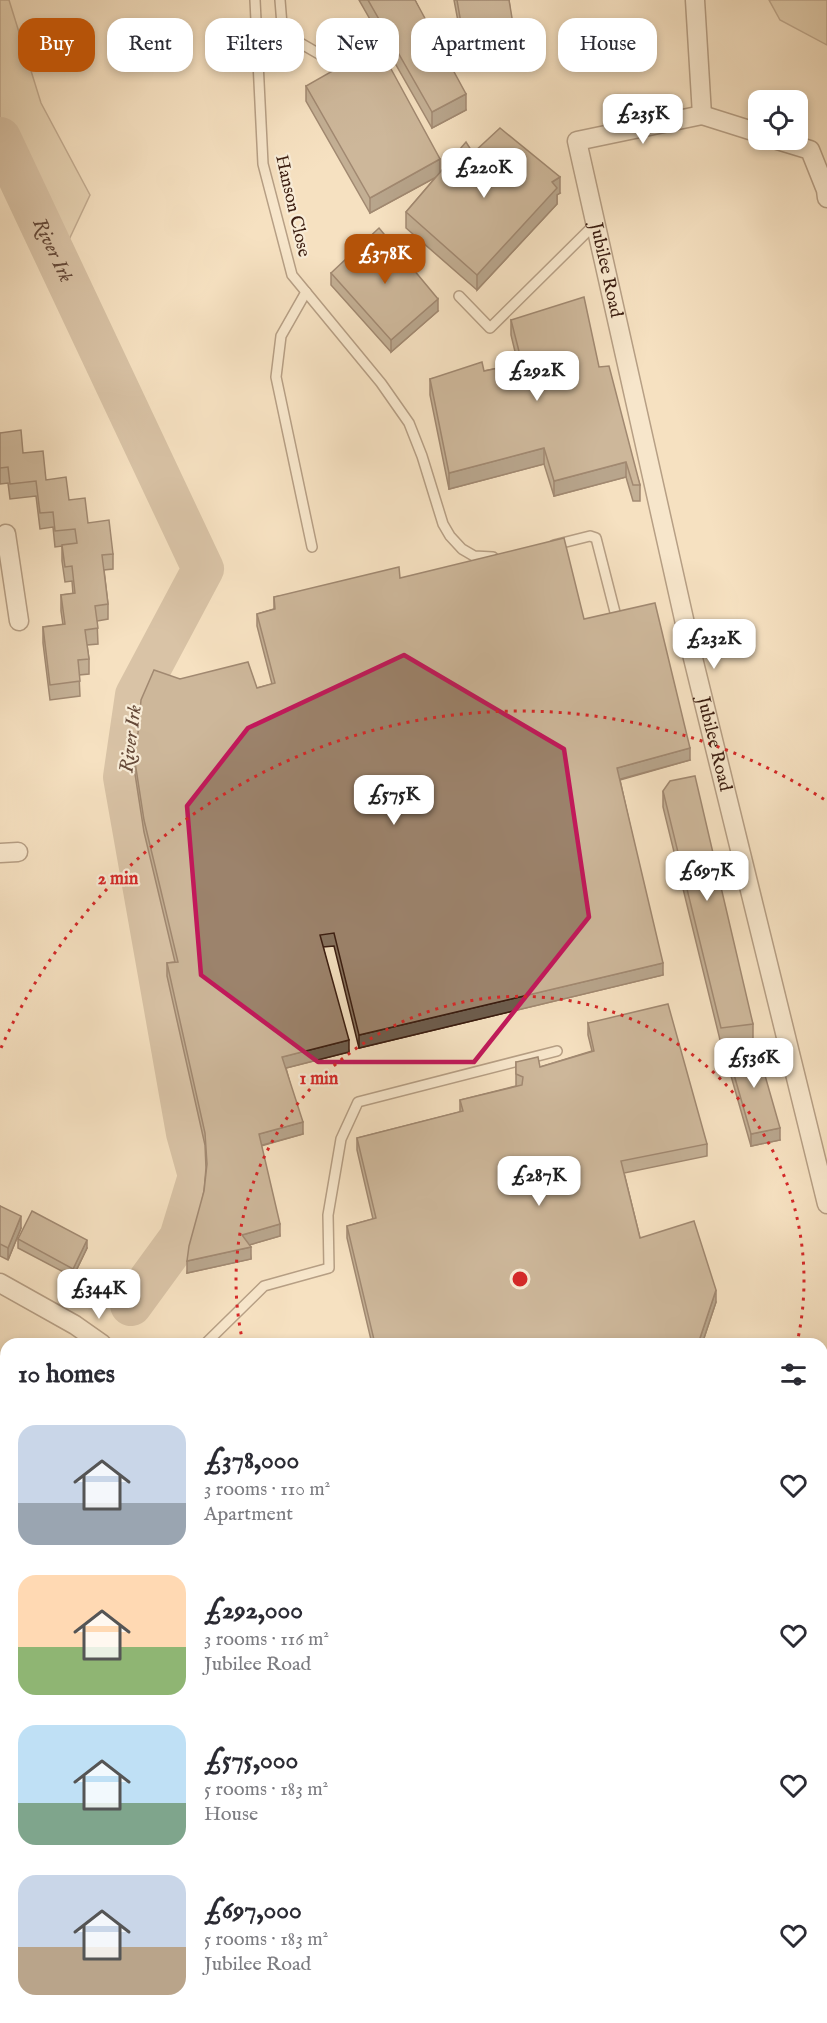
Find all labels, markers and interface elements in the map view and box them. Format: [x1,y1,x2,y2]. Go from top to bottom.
chip: Buy [18,18,95,72]
chip: Rent [107,18,193,72]
chip: Filters [205,18,304,72]
chip: New [316,18,399,72]
chip: Apartment [411,18,546,72]
chip: House [558,18,657,72]
map controls [748,90,808,150]
button: locate [748,90,808,150]
pin: £235K [601,94,685,145]
text: £235K [617,101,669,126]
pin: £220K [442,148,526,199]
street label: Hanson Close [269,153,315,259]
text: £220K [456,155,512,180]
water label: River Irk [27,214,79,286]
street label: Jubilee Road [584,219,628,320]
pin: £378K [343,234,427,285]
text: £378K [359,241,411,266]
pin: £292K [495,351,579,402]
text: £292K [509,358,565,383]
pin: £232K [672,619,756,670]
text: £232K [687,626,741,651]
street label: Jubilee Road [691,692,737,794]
water label: River Irk [114,704,148,774]
pin: £575K [352,775,436,826]
text: £575K [368,782,420,807]
pin: £697K [665,851,749,902]
text: £697K [680,858,734,883]
text: 2 min [98,868,139,891]
pin: £536K [712,1038,796,1089]
text: £536K [728,1045,780,1070]
text: 1 min [300,1068,339,1091]
pin: £287K [497,1156,581,1207]
text: £287K [512,1163,566,1188]
pin: £344K [57,1269,141,1320]
centre of rings [510,1269,530,1289]
text: £344K [71,1276,127,1301]
text: 10 homes [18,1358,115,1391]
icon: filters [777,1358,810,1391]
text: £378,000 [204,1444,299,1477]
icon: home [66,1449,138,1521]
icon: heart [777,1469,810,1502]
text: 3 rooms · 110 m² [204,1477,330,1502]
text: Apartment [204,1502,293,1527]
text: £292,000 [204,1594,303,1627]
icon: home [66,1599,138,1671]
icon: heart [777,1619,810,1652]
text: 3 rooms · 116 m² [204,1627,329,1652]
text: Jubilee Road [204,1652,311,1677]
text: £575,000 [204,1744,298,1777]
icon: home [66,1749,138,1821]
icon: heart [777,1769,810,1802]
text: 5 rooms · 183 m² [204,1777,328,1802]
text: House [204,1802,258,1827]
text: £697,000 [204,1894,302,1927]
icon: home [66,1899,138,1971]
icon: heart [777,1919,810,1952]
text: 5 rooms · 183 m² [204,1927,328,1952]
text: Jubilee Road [204,1952,311,1977]

